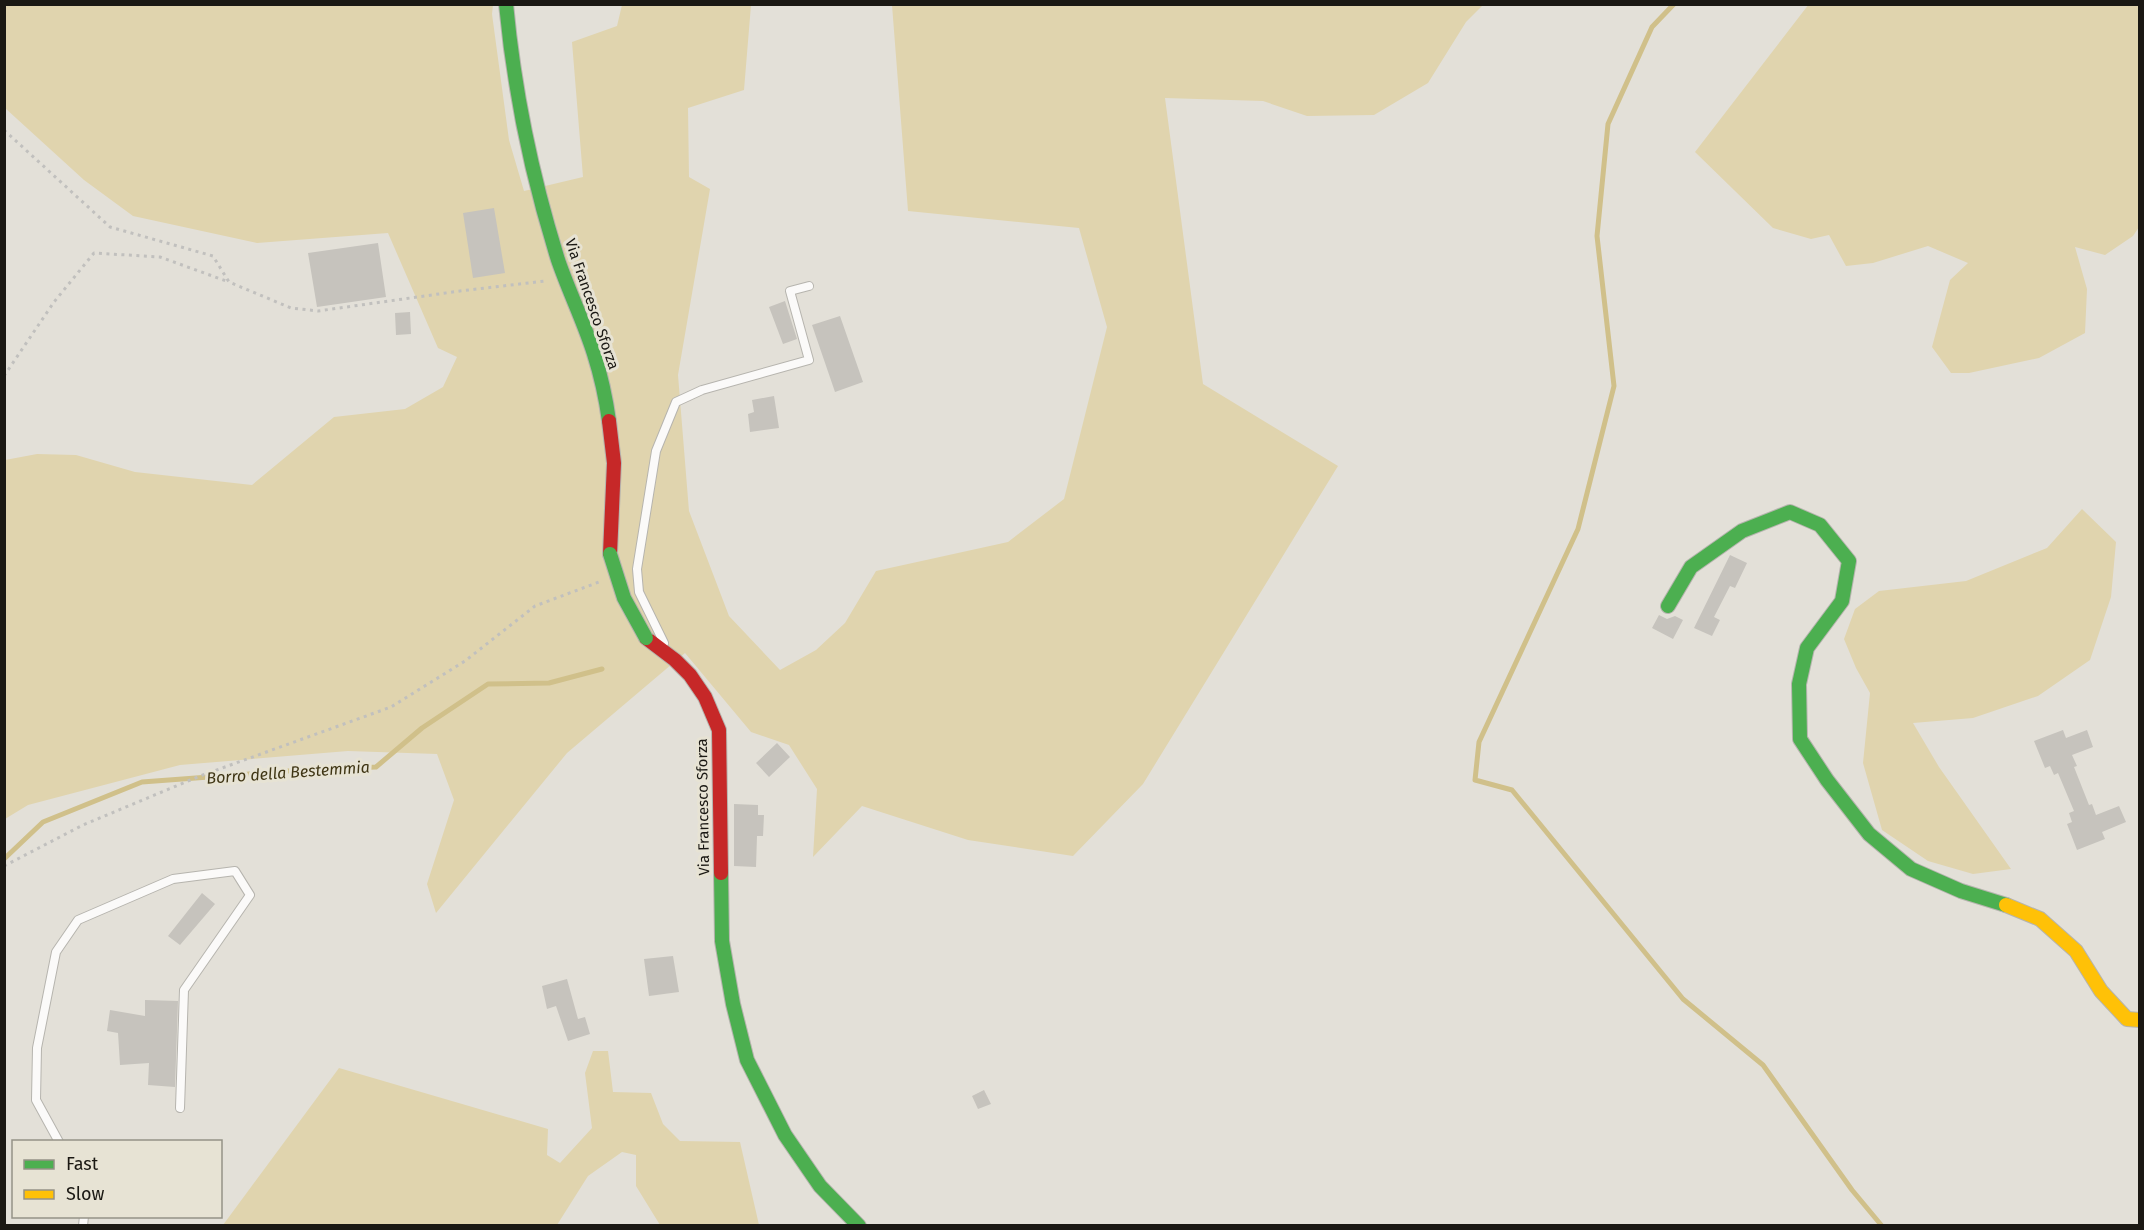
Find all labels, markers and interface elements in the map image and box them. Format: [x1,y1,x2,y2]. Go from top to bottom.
street label: Via Francesco Sforza [561,236,623,372]
street label: Via Francesco Sforza [693,738,713,876]
water label: Borro della Bestemmia [206,757,370,788]
legend [12,1140,222,1218]
text: Fast [66,1153,99,1175]
text: Slow [66,1183,105,1205]

